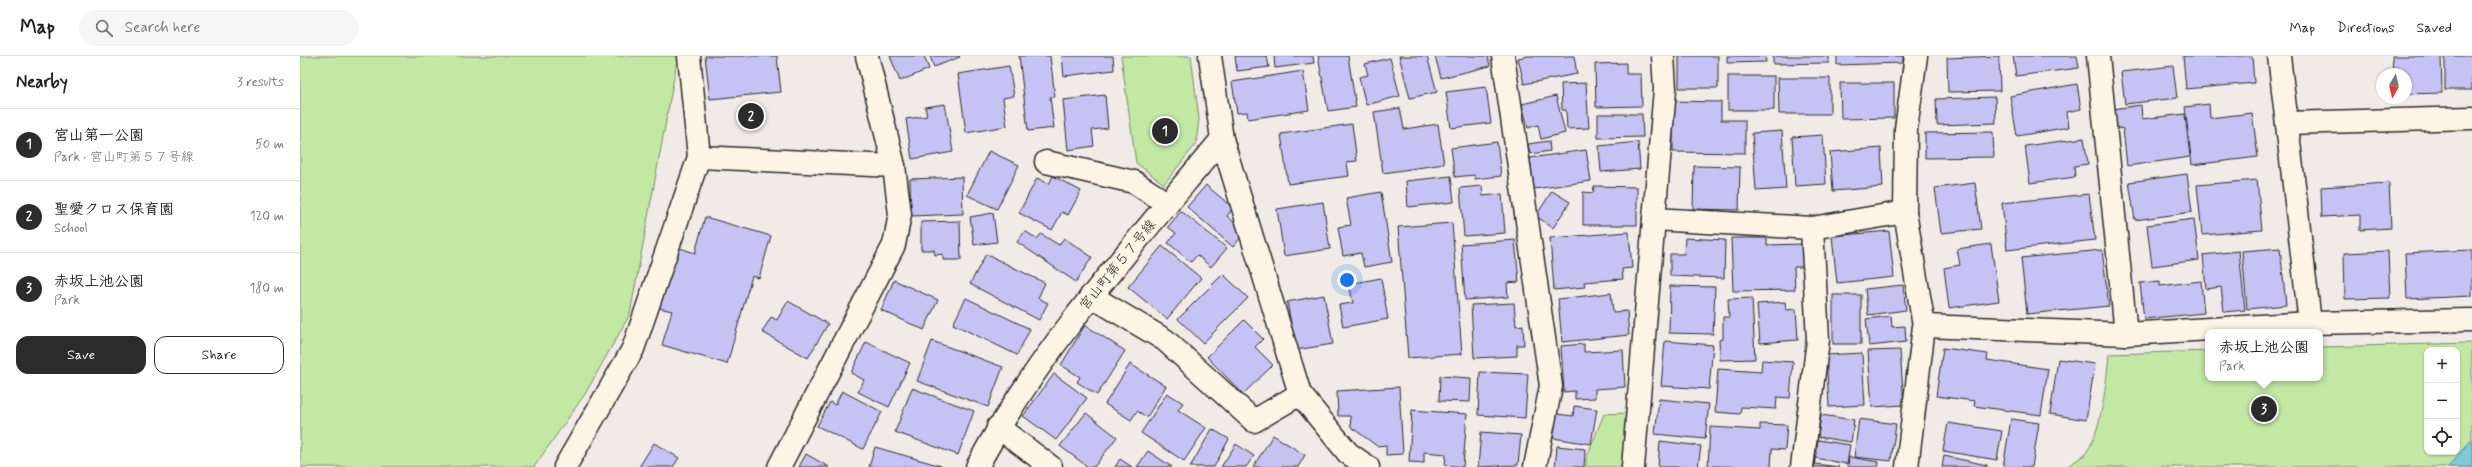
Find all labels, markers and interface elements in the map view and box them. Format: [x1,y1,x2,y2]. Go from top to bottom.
search box [79,10,359,46]
text: Map [20,15,55,40]
icon: search [93,17,115,39]
text: Search here [125,18,200,38]
text: Map [2289,19,2315,37]
text: Directions [2337,19,2395,37]
text: Saved [2417,19,2452,37]
north arrow [2376,68,2412,104]
text: Nearby [16,71,68,93]
text: 3 results [237,74,284,91]
pin: 2 [738,101,764,131]
pin: 1 [1152,116,1178,146]
text: 宮山第一公園 [54,126,144,146]
text: 1 [26,136,32,153]
text: 50 m [255,136,284,153]
text: Park · 宮山町第５７号線 [54,149,194,166]
text: 聖愛クロス保育園 [54,200,174,220]
text: 2 [26,208,32,225]
text: 120 m [250,208,284,225]
street label: 宮山町第５７号線 [1076,216,1160,314]
text: School [54,220,88,237]
your location [1337,270,1357,290]
text: 赤坂上池公園 [54,272,144,292]
text: 3 [26,280,32,297]
text: 180 m [249,280,284,297]
text: Park [54,292,80,309]
popup [2205,329,2323,381]
button: Save [16,336,146,374]
button: Share [154,336,284,374]
text: 赤坂上池公園 [2219,338,2309,358]
map controls [2424,347,2460,455]
button: + [2424,347,2460,383]
text: Park [2219,358,2245,375]
button: − [2424,383,2460,419]
pin: 3 [2251,394,2277,424]
button: locate [2424,419,2460,455]

